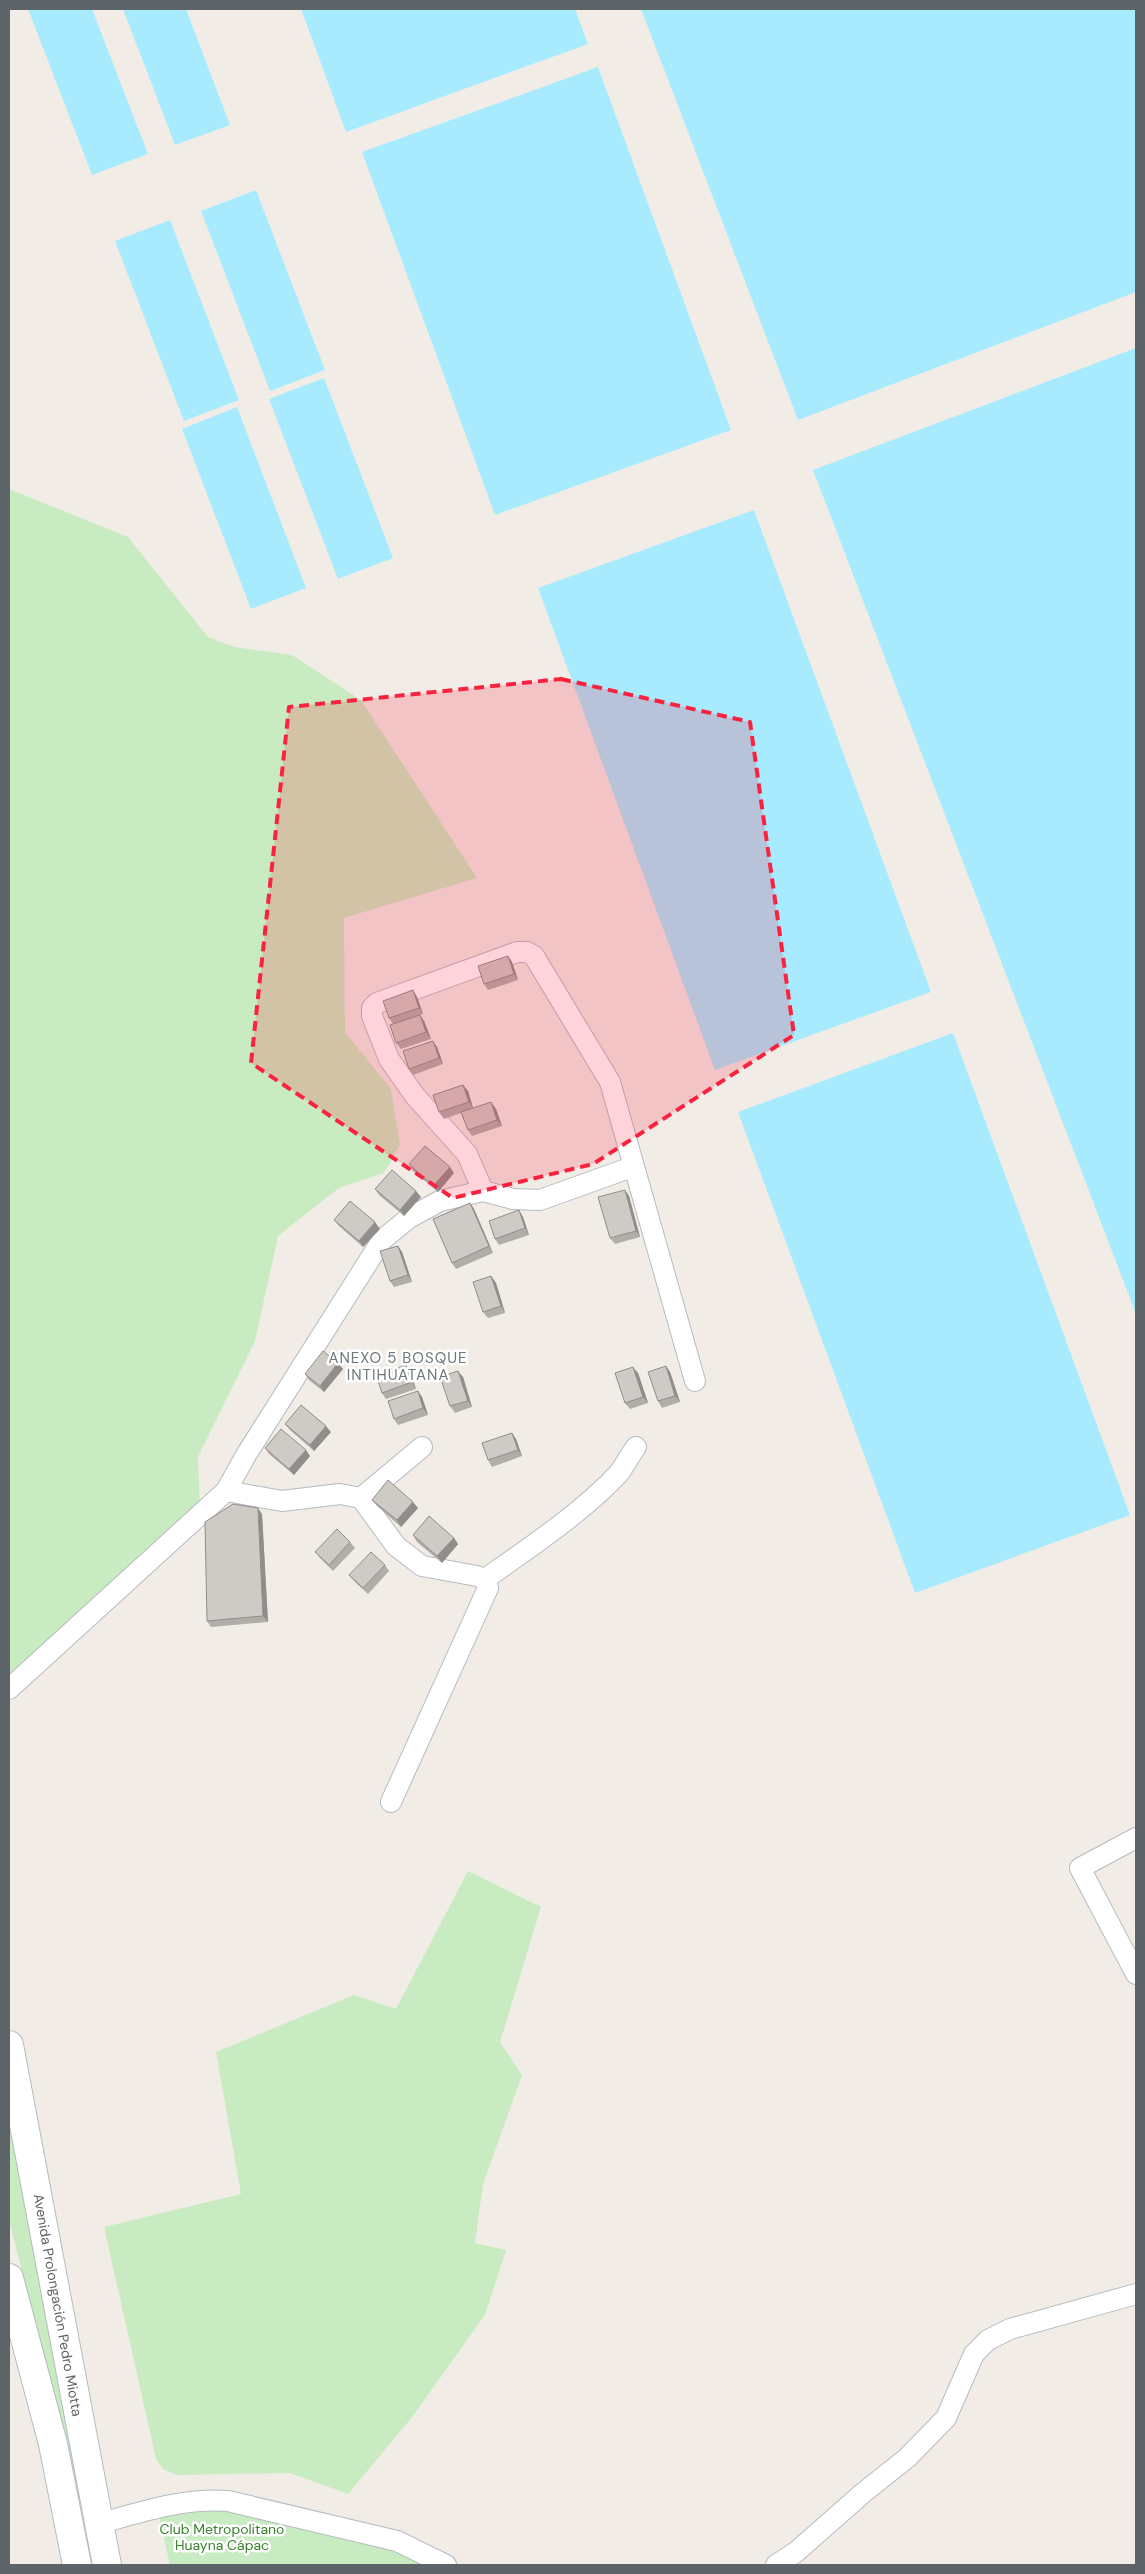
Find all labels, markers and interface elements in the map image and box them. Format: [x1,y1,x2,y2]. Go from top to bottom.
district label: ANEXO 5 BOSQUE INTIHUATANA [328,1348,468,1385]
street label: Avenida Prolongación Pedro Miotta [30,2192,86,2418]
park label: Club Metropolitano Huayna Cápac [160,2520,284,2554]

